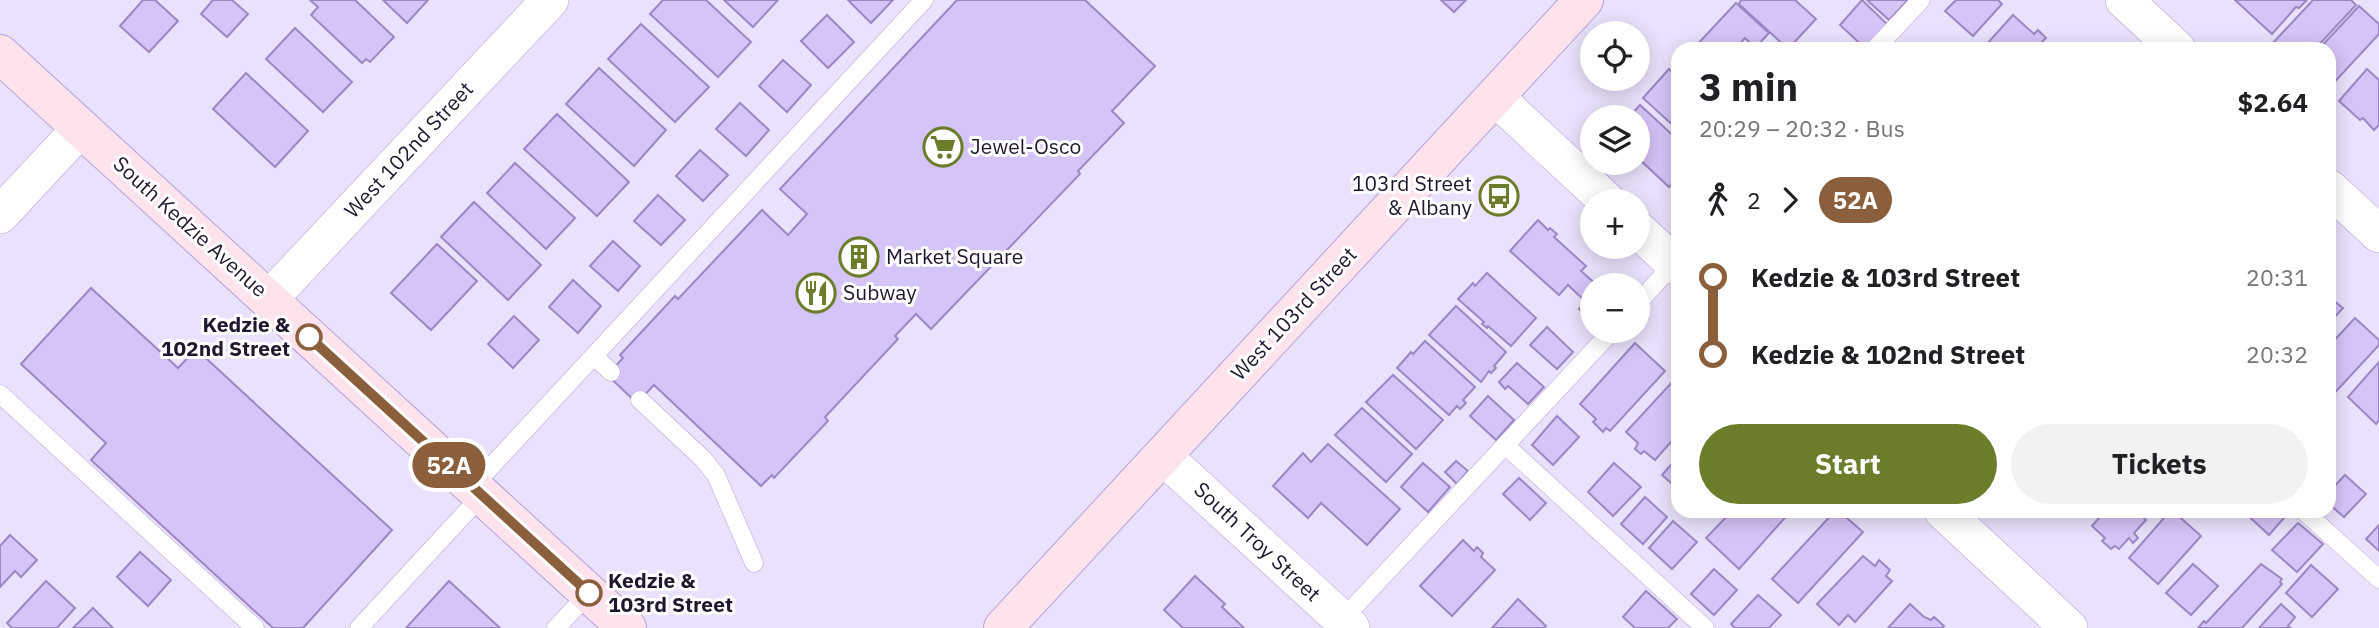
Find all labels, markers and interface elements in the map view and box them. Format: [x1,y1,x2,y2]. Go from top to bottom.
map controls [1580,21,1650,343]
button: locate [1580,21,1650,91]
text: 3 min [1699,62,1798,111]
street label: West 102nd Street [338,75,479,224]
text: $2.64 [2238,85,2308,119]
button: layers [1580,105,1650,175]
text: 20:29 – 20:32 · Bus [1699,113,1905,143]
supermarket icon: Jewel-Osco [922,126,964,168]
place label: Jewel-Osco [970,132,1081,160]
street label: South Kedzie Avenue [108,150,274,303]
place label: 103rd Street & Albany [1352,169,1473,221]
bus stop icon: 103rd Street & Albany [1478,175,1520,217]
icon: walk [1699,181,1737,219]
icon: forward [1771,181,1809,219]
text: 52A [1833,184,1878,216]
text: 2 [1747,185,1761,215]
button: + [1580,189,1650,259]
building icon: Market Square [838,236,880,278]
street label: West 103rd Street [1224,241,1362,386]
place label: Market Square [886,242,1023,270]
text: Kedzie & 103rd Street [1751,260,2020,294]
text: 20:31 [2246,262,2308,292]
restaurant icon: Subway [795,272,837,314]
button: − [1580,273,1650,343]
place label: Subway [843,278,917,306]
place label: Kedzie & 102nd Street [161,310,291,362]
marker: Kedzie & 102nd Street [296,324,322,350]
text: Kedzie & 102nd Street [1751,337,2025,371]
text: 20:32 [2246,339,2308,369]
button: Start [1699,424,1997,504]
button: Tickets [2011,424,2308,504]
line badge: 52A [409,442,489,488]
text: 52A [426,449,472,481]
street label: South Troy Street [1188,475,1327,607]
place label: Kedzie & 103rd Street [608,566,733,618]
marker: Kedzie & 103rd Street [576,580,602,606]

